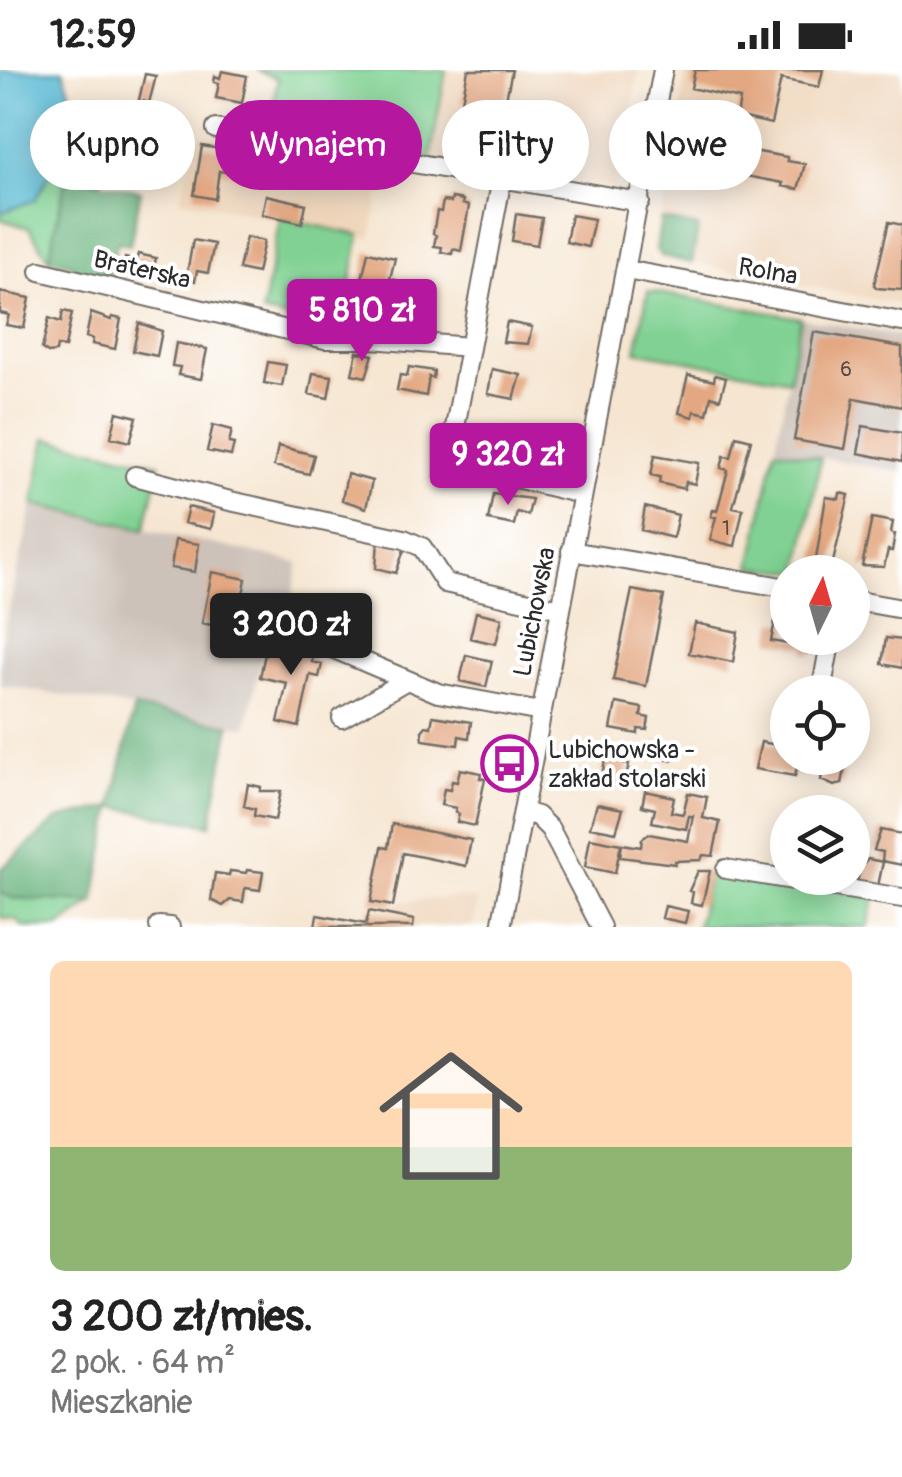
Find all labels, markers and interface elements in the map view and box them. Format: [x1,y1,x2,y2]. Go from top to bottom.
text: 12:59 [50,11,136,59]
chip: Kupno [30,100,195,190]
chip: Wynajem [215,100,422,190]
chip: Filtry [442,100,589,190]
chip: Nowe [609,100,762,190]
street label: Braterska [91,244,193,296]
street label: Rolna [736,252,800,292]
pin: 5 810 zł [259,279,465,364]
text: 5 810 zł [309,291,415,331]
house number: 6 [840,357,852,382]
pin: 9 320 zł [405,423,611,508]
text: 9 320 zł [452,435,564,475]
house number: 1 [722,516,730,541]
street label: Lubichowska [507,545,563,679]
north arrow [770,555,870,655]
map controls [770,555,870,895]
pin: 3 200 zł [188,593,394,678]
text: 3 200 zł [232,605,350,645]
button: locate [770,675,870,775]
bus stop icon: Lubichowska - zakład stolarski [479,734,539,794]
place label: Lubichowska - zakład stolarski [548,735,706,795]
button: layers [770,795,870,895]
icon: home [361,1026,541,1206]
text: 3 200 zł/mies. [50,1291,313,1343]
text: 2 pok. · 64 m² [50,1343,235,1383]
text: Mieszkanie [50,1383,192,1423]

